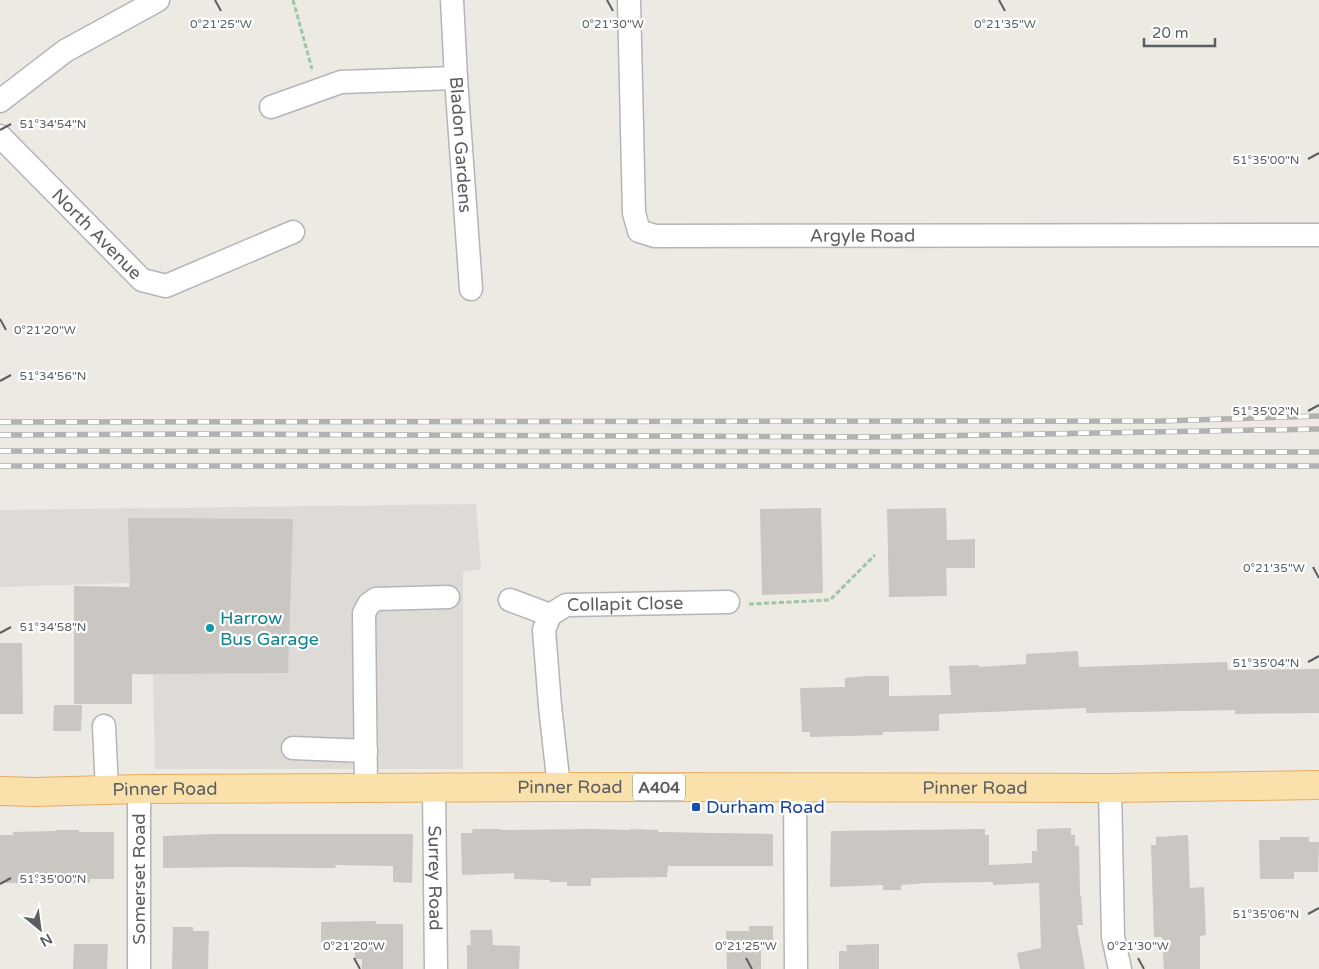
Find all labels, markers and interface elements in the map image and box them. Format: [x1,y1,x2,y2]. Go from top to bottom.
scale bar [1144,15,1215,47]
text: 0°21'25"W [190,17,252,31]
text: 0°21'30"W [582,17,644,31]
text: 0°21'35"W [974,17,1036,31]
text: 20 m [1152,24,1189,42]
street label: Bladon Gardens [445,76,477,214]
text: 51°34'54"N [20,117,87,131]
text: 51°35'00"N [1233,153,1300,167]
street label: North Avenue [47,184,147,284]
street label: Argyle Road [810,225,915,247]
text: 0°21'20"W [14,323,76,337]
text: 51°34'56"N [20,369,87,383]
text: 51°35'02"N [1233,404,1300,418]
text: 0°21'35"W [1243,561,1305,575]
street label: Collapit Close [567,592,684,616]
place label: Harrow Bus Garage [220,607,319,650]
text: 51°34'58"N [20,620,87,634]
marker: Harrow Bus Garage [204,622,216,634]
text: 51°35'04"N [1233,656,1300,670]
road number: A404 [633,774,685,800]
street label: Pinner Road [517,776,623,798]
street label: Pinner Road [922,777,1028,799]
street label: Pinner Road [112,778,218,801]
place label: Durham Road [706,796,825,818]
marker: Durham Road [690,801,702,813]
street label: Somerset Road [128,813,150,945]
street label: Surrey Road [423,825,447,931]
text: 51°35'00"N [20,872,87,886]
north arrow [15,904,65,954]
text: 51°35'06"N [1233,907,1300,921]
text: N [37,930,55,950]
text: 0°21'20"W [323,939,385,953]
text: 0°21'25"W [715,939,777,953]
text: 0°21'30"W [1107,939,1169,953]

